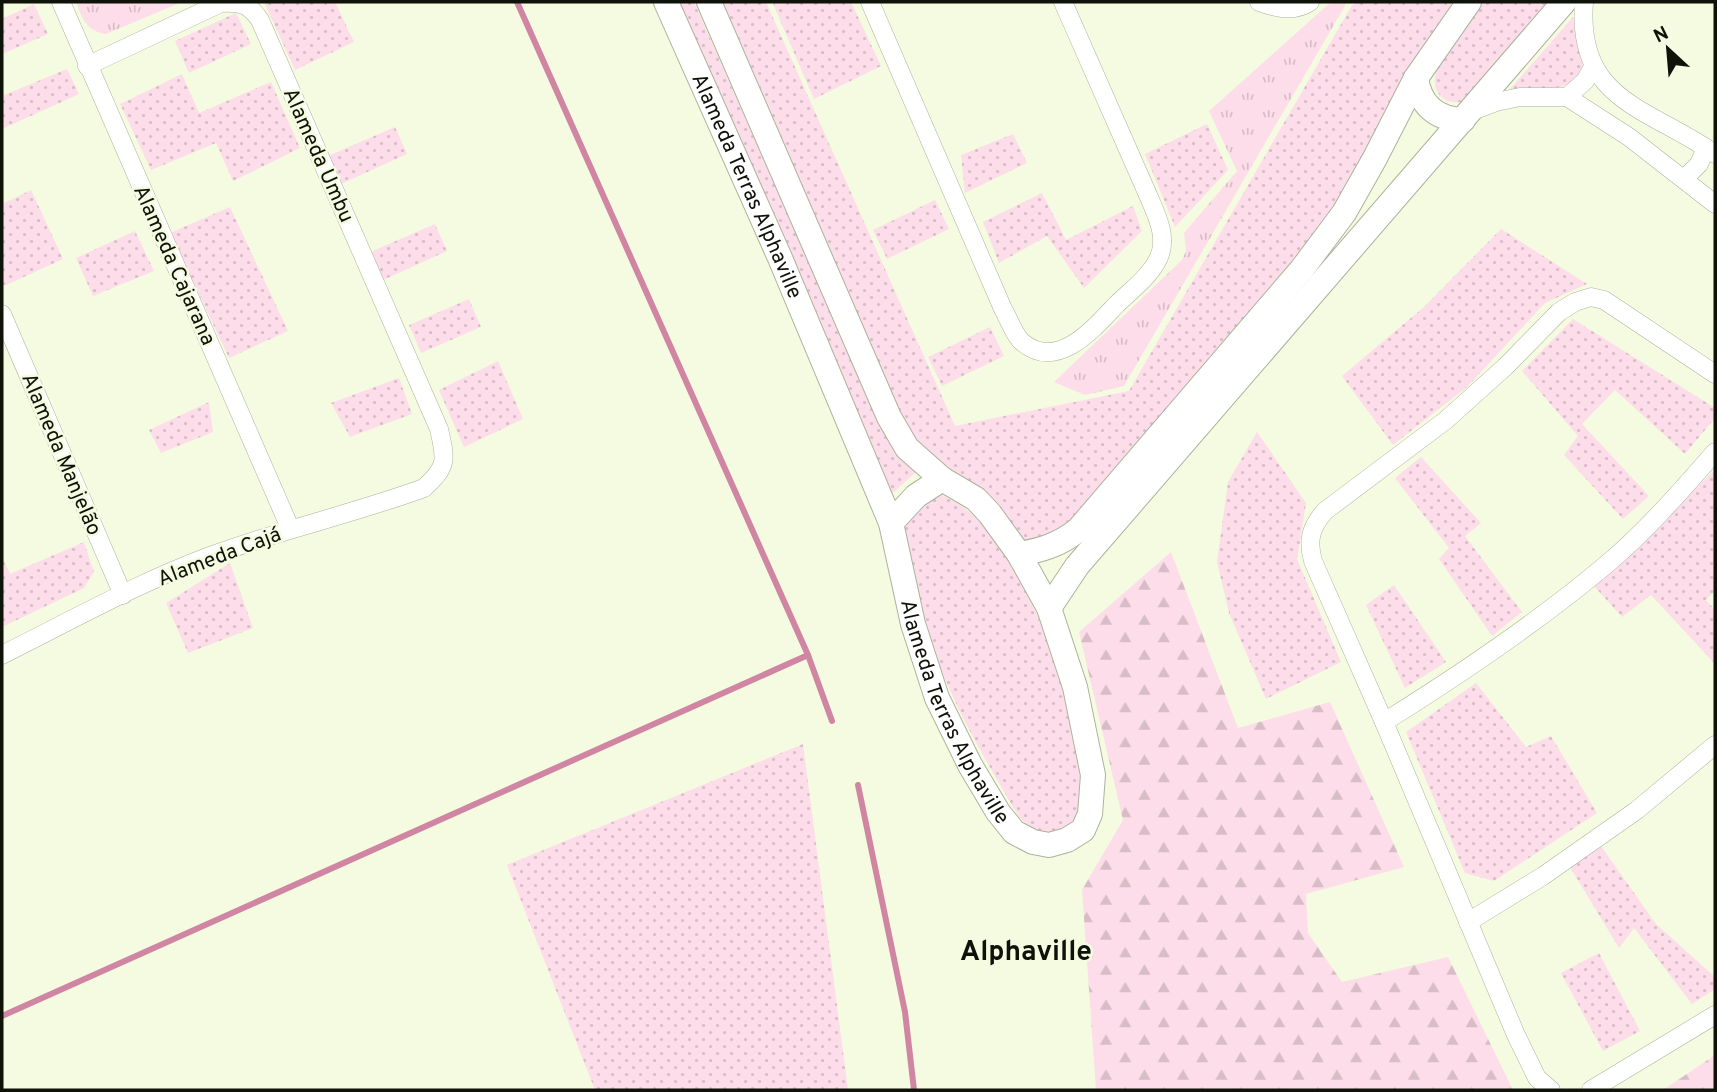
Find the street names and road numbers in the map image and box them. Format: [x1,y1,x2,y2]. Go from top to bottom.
street label: Alameda Terras Alphaville [685,69,808,303]
street label: Alameda Umbu [276,84,359,227]
street label: Alameda Cajarana [126,181,221,350]
street label: Alameda Manjelão [14,369,107,540]
street label: Alameda Cajá [154,521,285,593]
street label: Alameda Terras Alphaville [893,597,1015,831]

